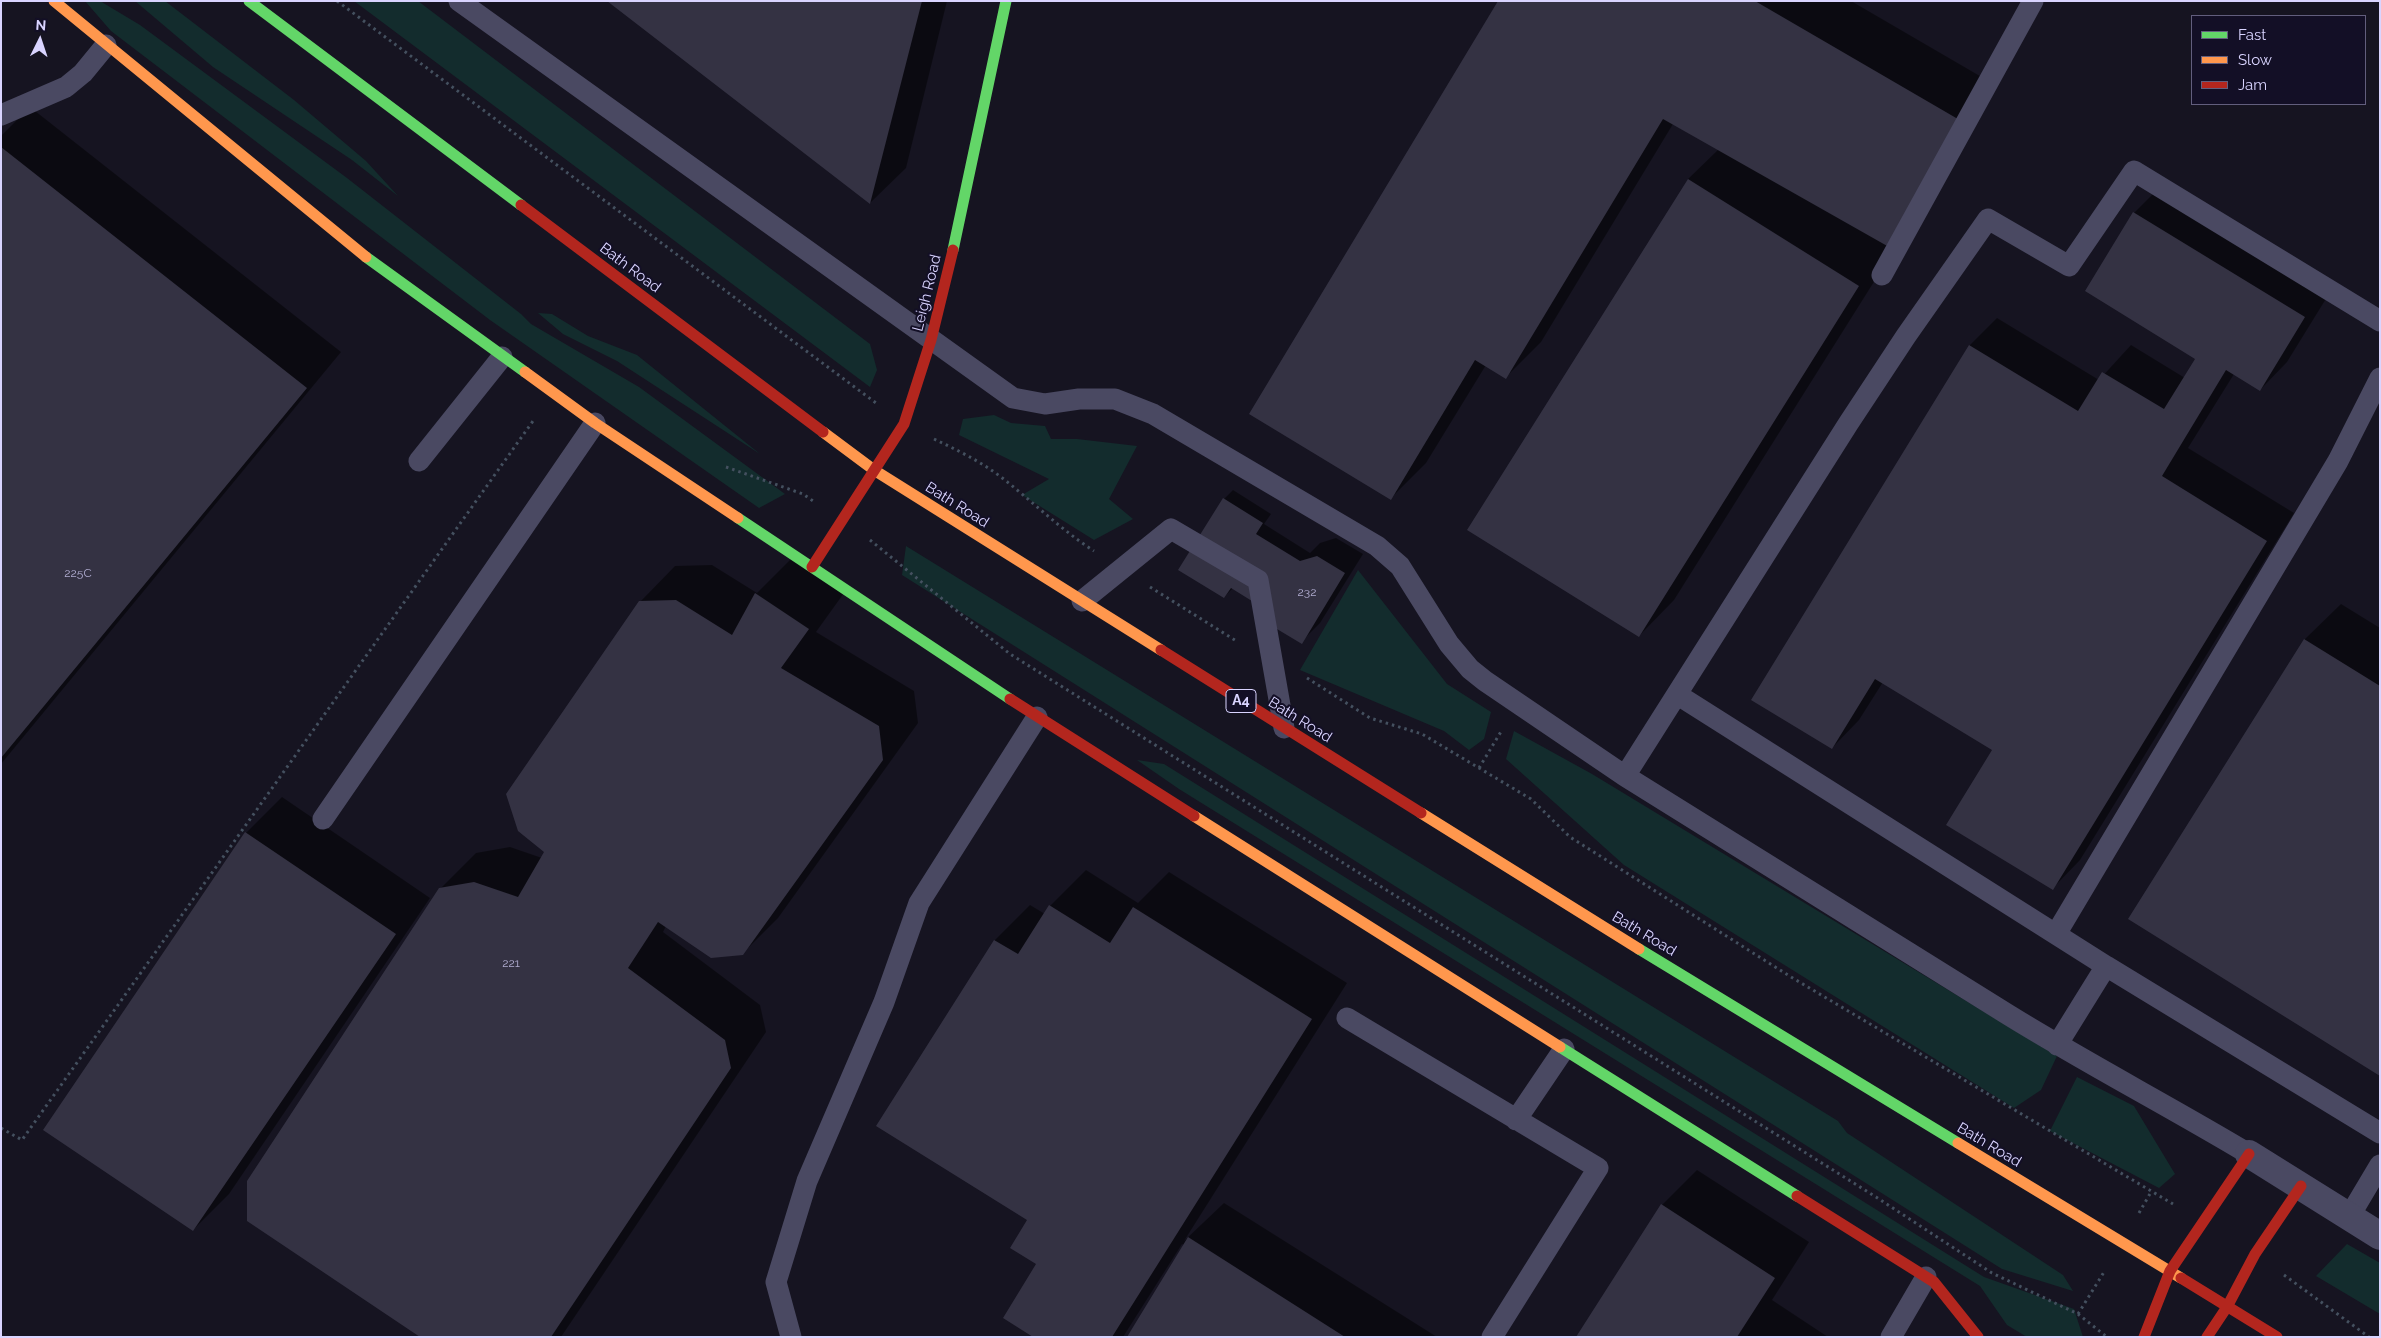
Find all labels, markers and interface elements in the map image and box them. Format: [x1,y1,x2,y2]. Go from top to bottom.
north arrow [15,15,65,65]
legend [2191,15,2366,105]
text: N [35,17,47,33]
text: Fast [2238,26,2266,44]
text: Slow [2238,51,2272,69]
text: Jam [2238,76,2267,94]
street label: Bath Road [596,239,664,297]
street label: Leigh Road [909,253,945,333]
street label: Bath Road [922,478,992,532]
house number: 225C [64,566,92,580]
house number: 232 [1298,585,1316,599]
road number: A4 [1226,689,1256,712]
street label: Bath Road [1265,693,1335,747]
street label: Bath Road [1609,908,1679,960]
house number: 221 [502,956,520,970]
street label: Bath Road [1954,1119,2024,1171]

